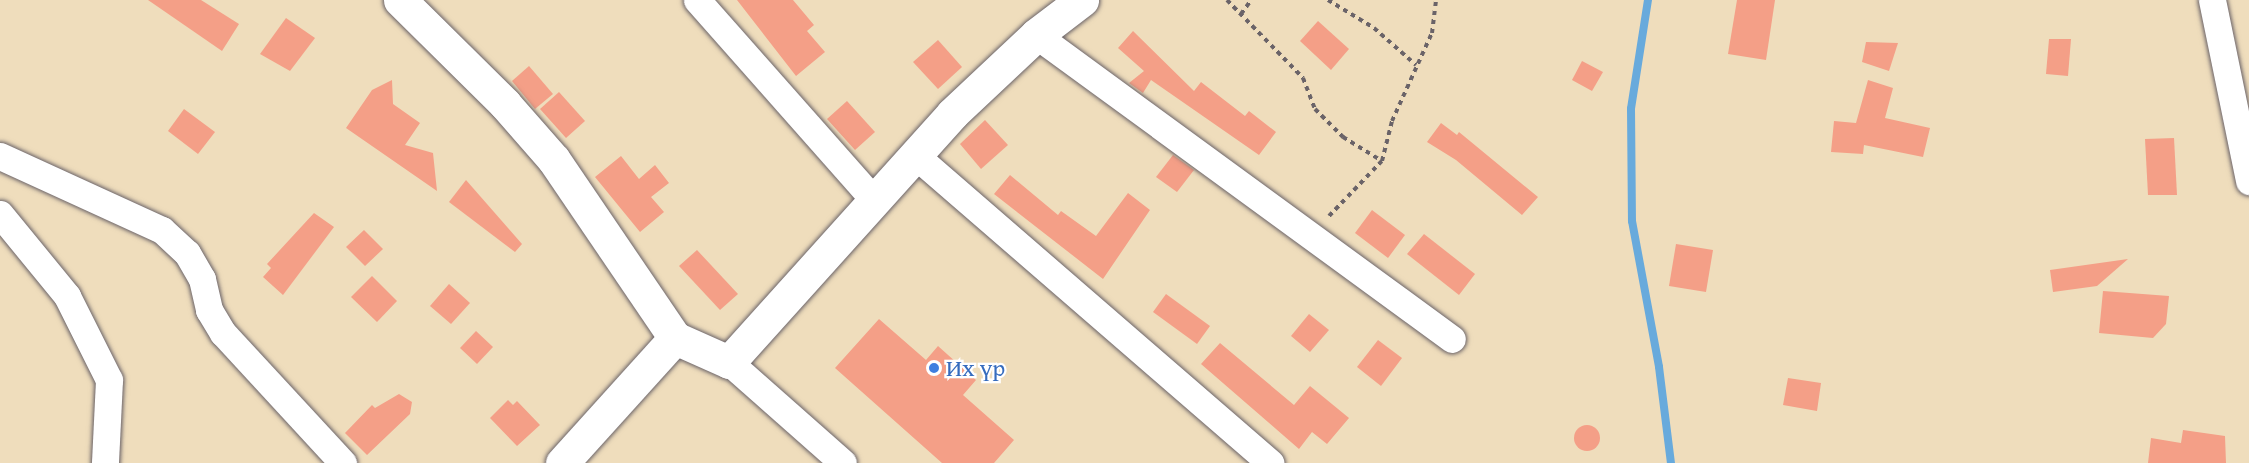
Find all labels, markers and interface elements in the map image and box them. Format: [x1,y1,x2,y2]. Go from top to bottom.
place label: Их үр [946,354,1005,382]
marker: Их үр [927,361,941,375]

